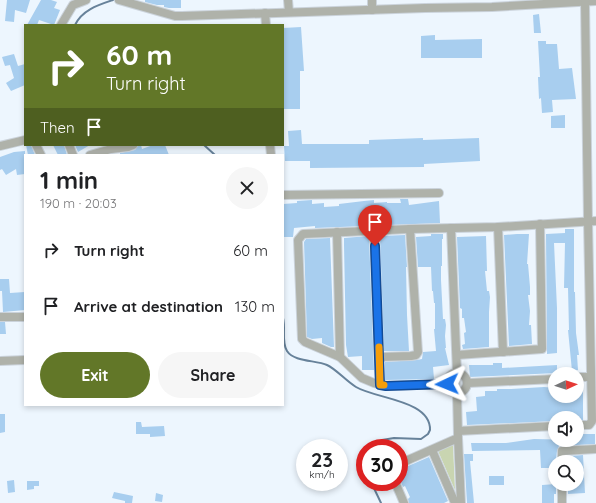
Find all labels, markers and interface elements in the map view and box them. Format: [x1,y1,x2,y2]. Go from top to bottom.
text: 60 m [106,37,172,72]
icon: right [40,40,92,92]
text: Turn right [106,72,186,95]
icon: arrive [83,116,105,138]
text: Then [40,118,75,137]
text: 1 min [40,165,98,195]
button: close [226,167,268,209]
text: 190 m · 20:03 [40,195,117,211]
pin [358,205,392,246]
icon: arrive [364,211,386,233]
icon: right [40,239,62,261]
text: Turn right [74,241,145,260]
text: 60 m [233,241,268,260]
icon: arrive [40,295,62,317]
text: Arrive at destination [74,297,223,316]
text: 130 m [235,297,275,316]
button: Exit [40,352,150,398]
button: Share [158,352,268,398]
position arrow [426,363,468,405]
north arrow [548,367,584,403]
map controls [548,367,584,491]
button: sound [548,411,584,447]
speed limit sign: 30 [356,439,408,491]
text: 23 [311,447,333,472]
button: search [548,455,584,491]
text: km/h [309,468,335,481]

